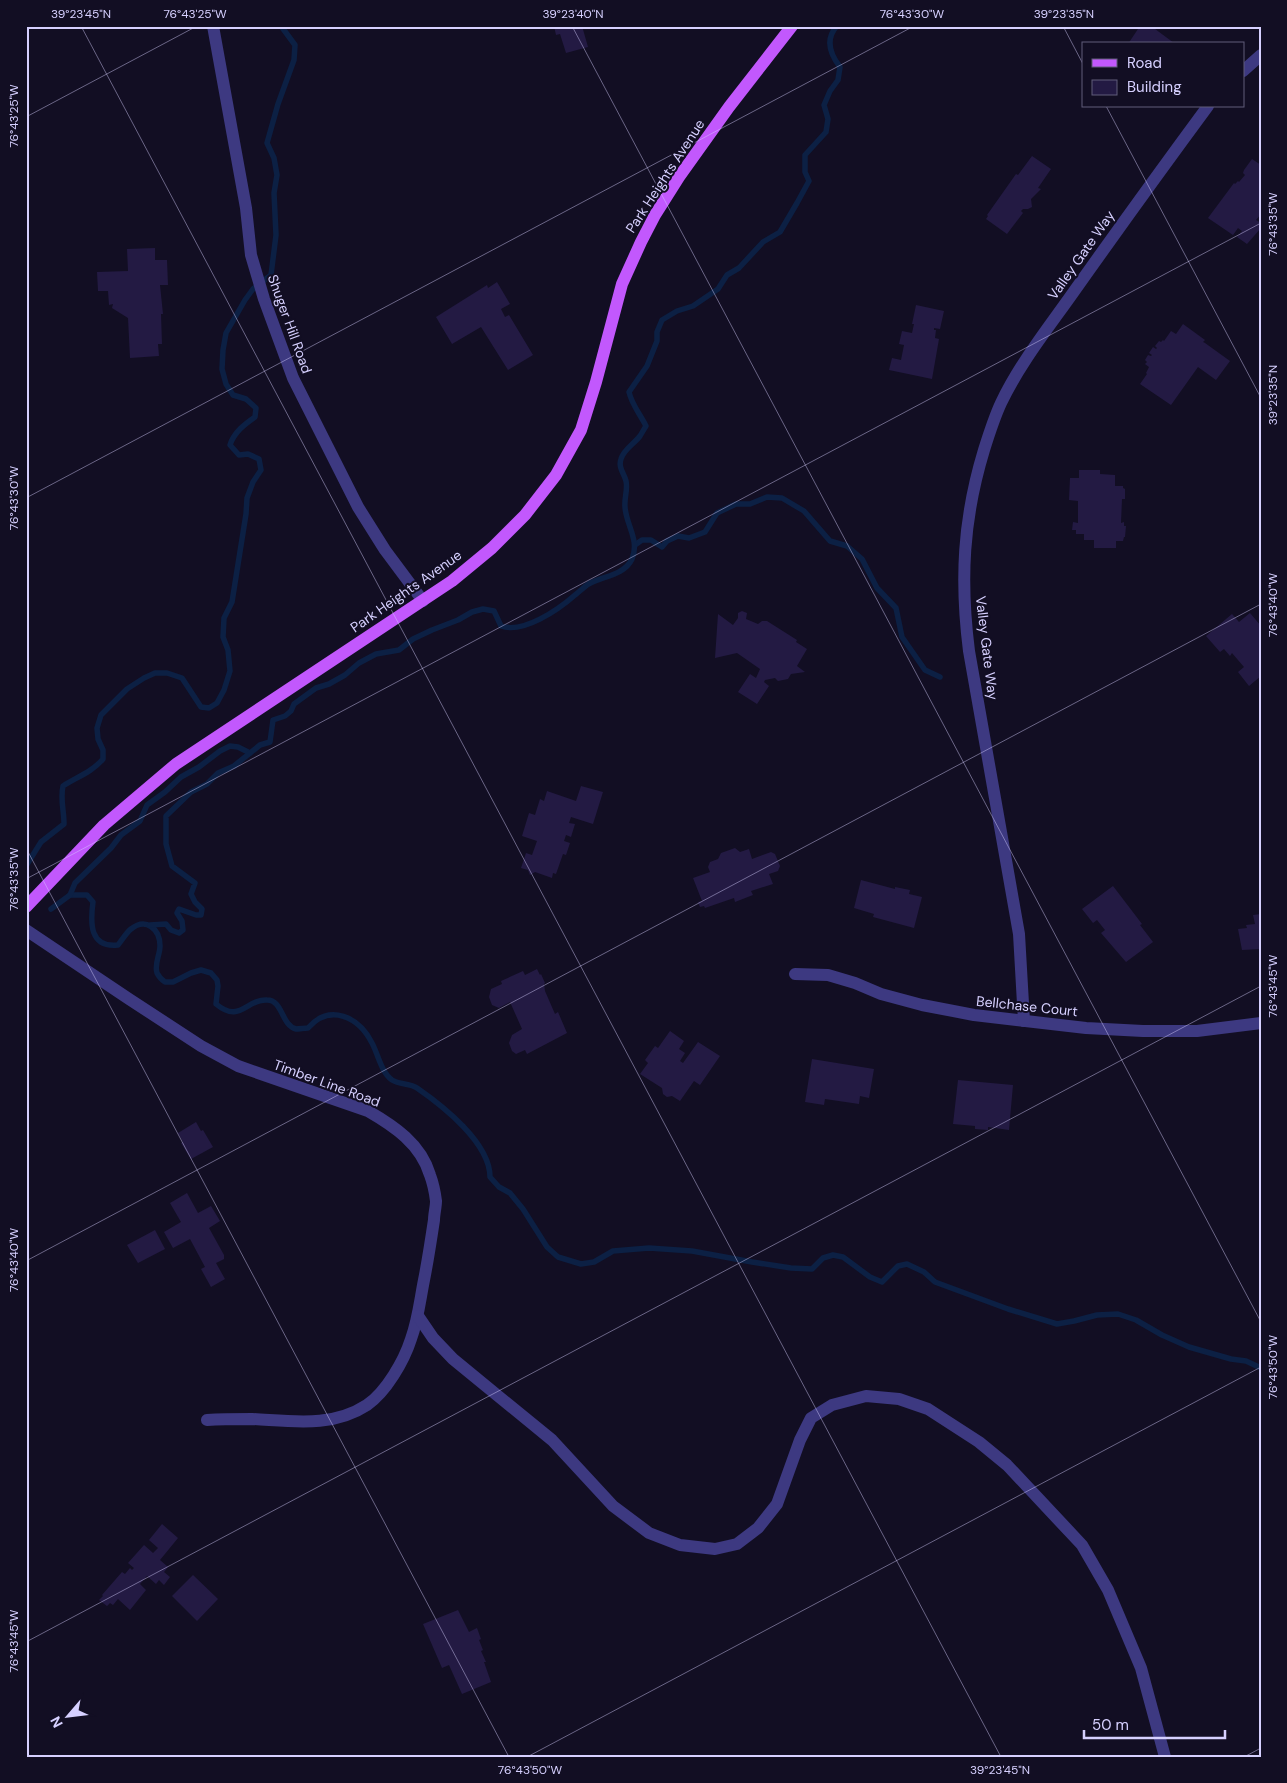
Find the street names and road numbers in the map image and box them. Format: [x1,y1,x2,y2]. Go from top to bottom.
street label: Park Heights Avenue [622,116,708,236]
street label: Valley Gate Way [1044,207,1119,303]
street label: Shuger Hill Road [264,272,316,376]
street label: Park Heights Avenue [347,546,465,636]
street label: Valley Gate Way [972,595,1002,701]
street label: Bellchase Court [975,992,1079,1020]
street label: Timber Line Road [271,1055,383,1111]

